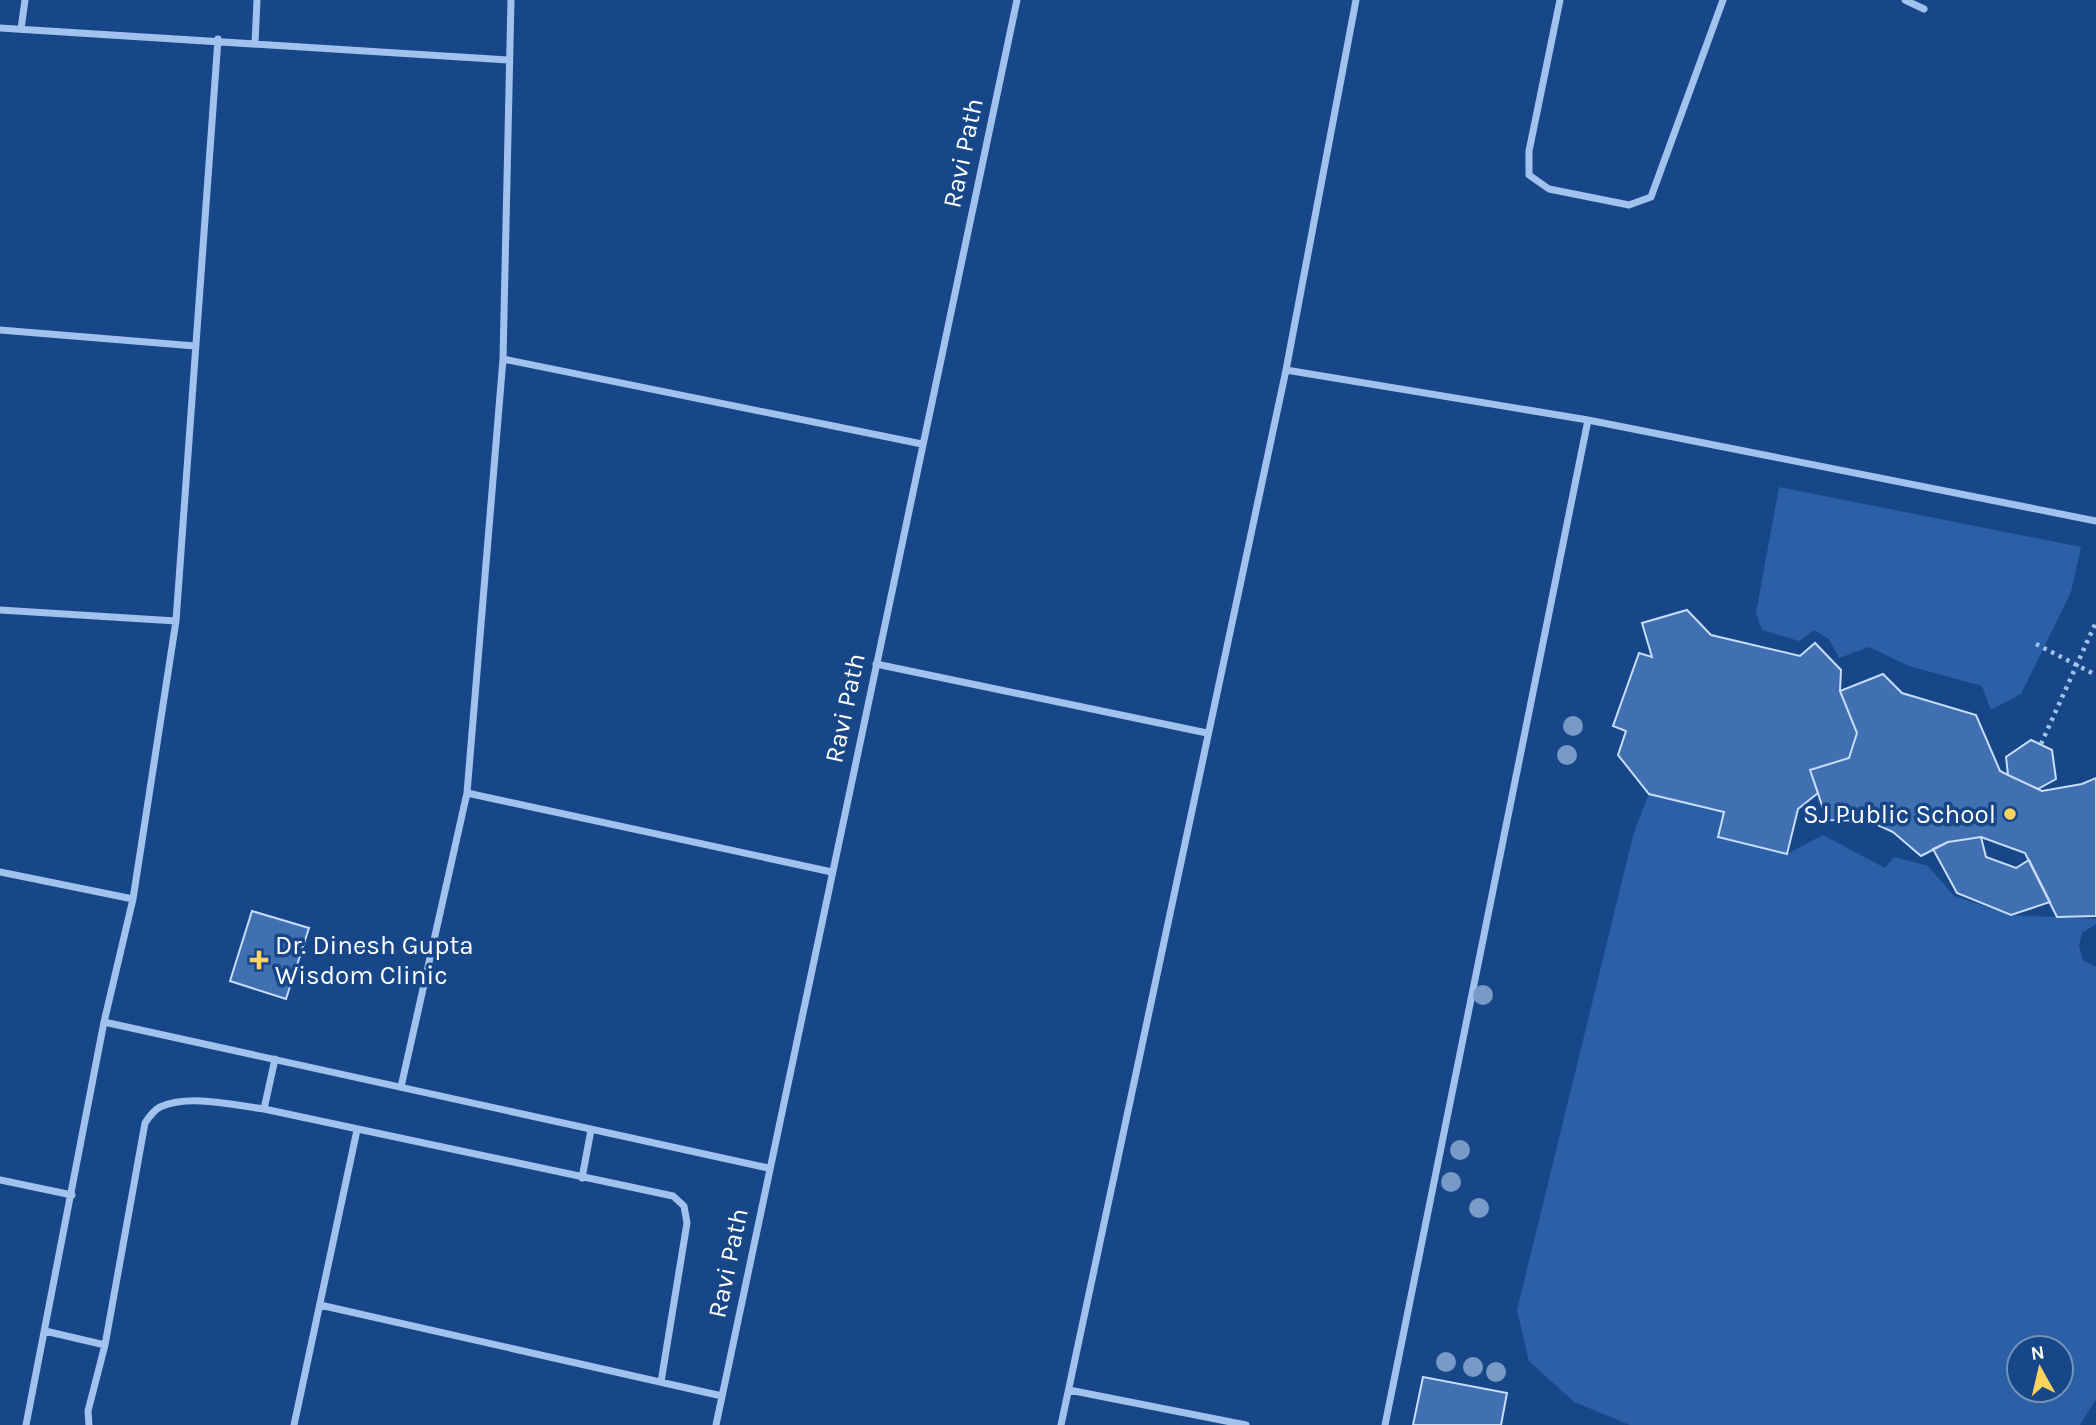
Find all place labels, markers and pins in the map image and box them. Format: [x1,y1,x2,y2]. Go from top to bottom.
place label: SJ Public School [1803,799,1996,830]
marker: SJ Public School [2002,806,2018,822]
place label: Dr. Dinesh Gupta Wisdom Clinic [275,930,474,991]
marker: Dr. Dinesh Gupta Wisdom Clinic [249,950,269,970]

